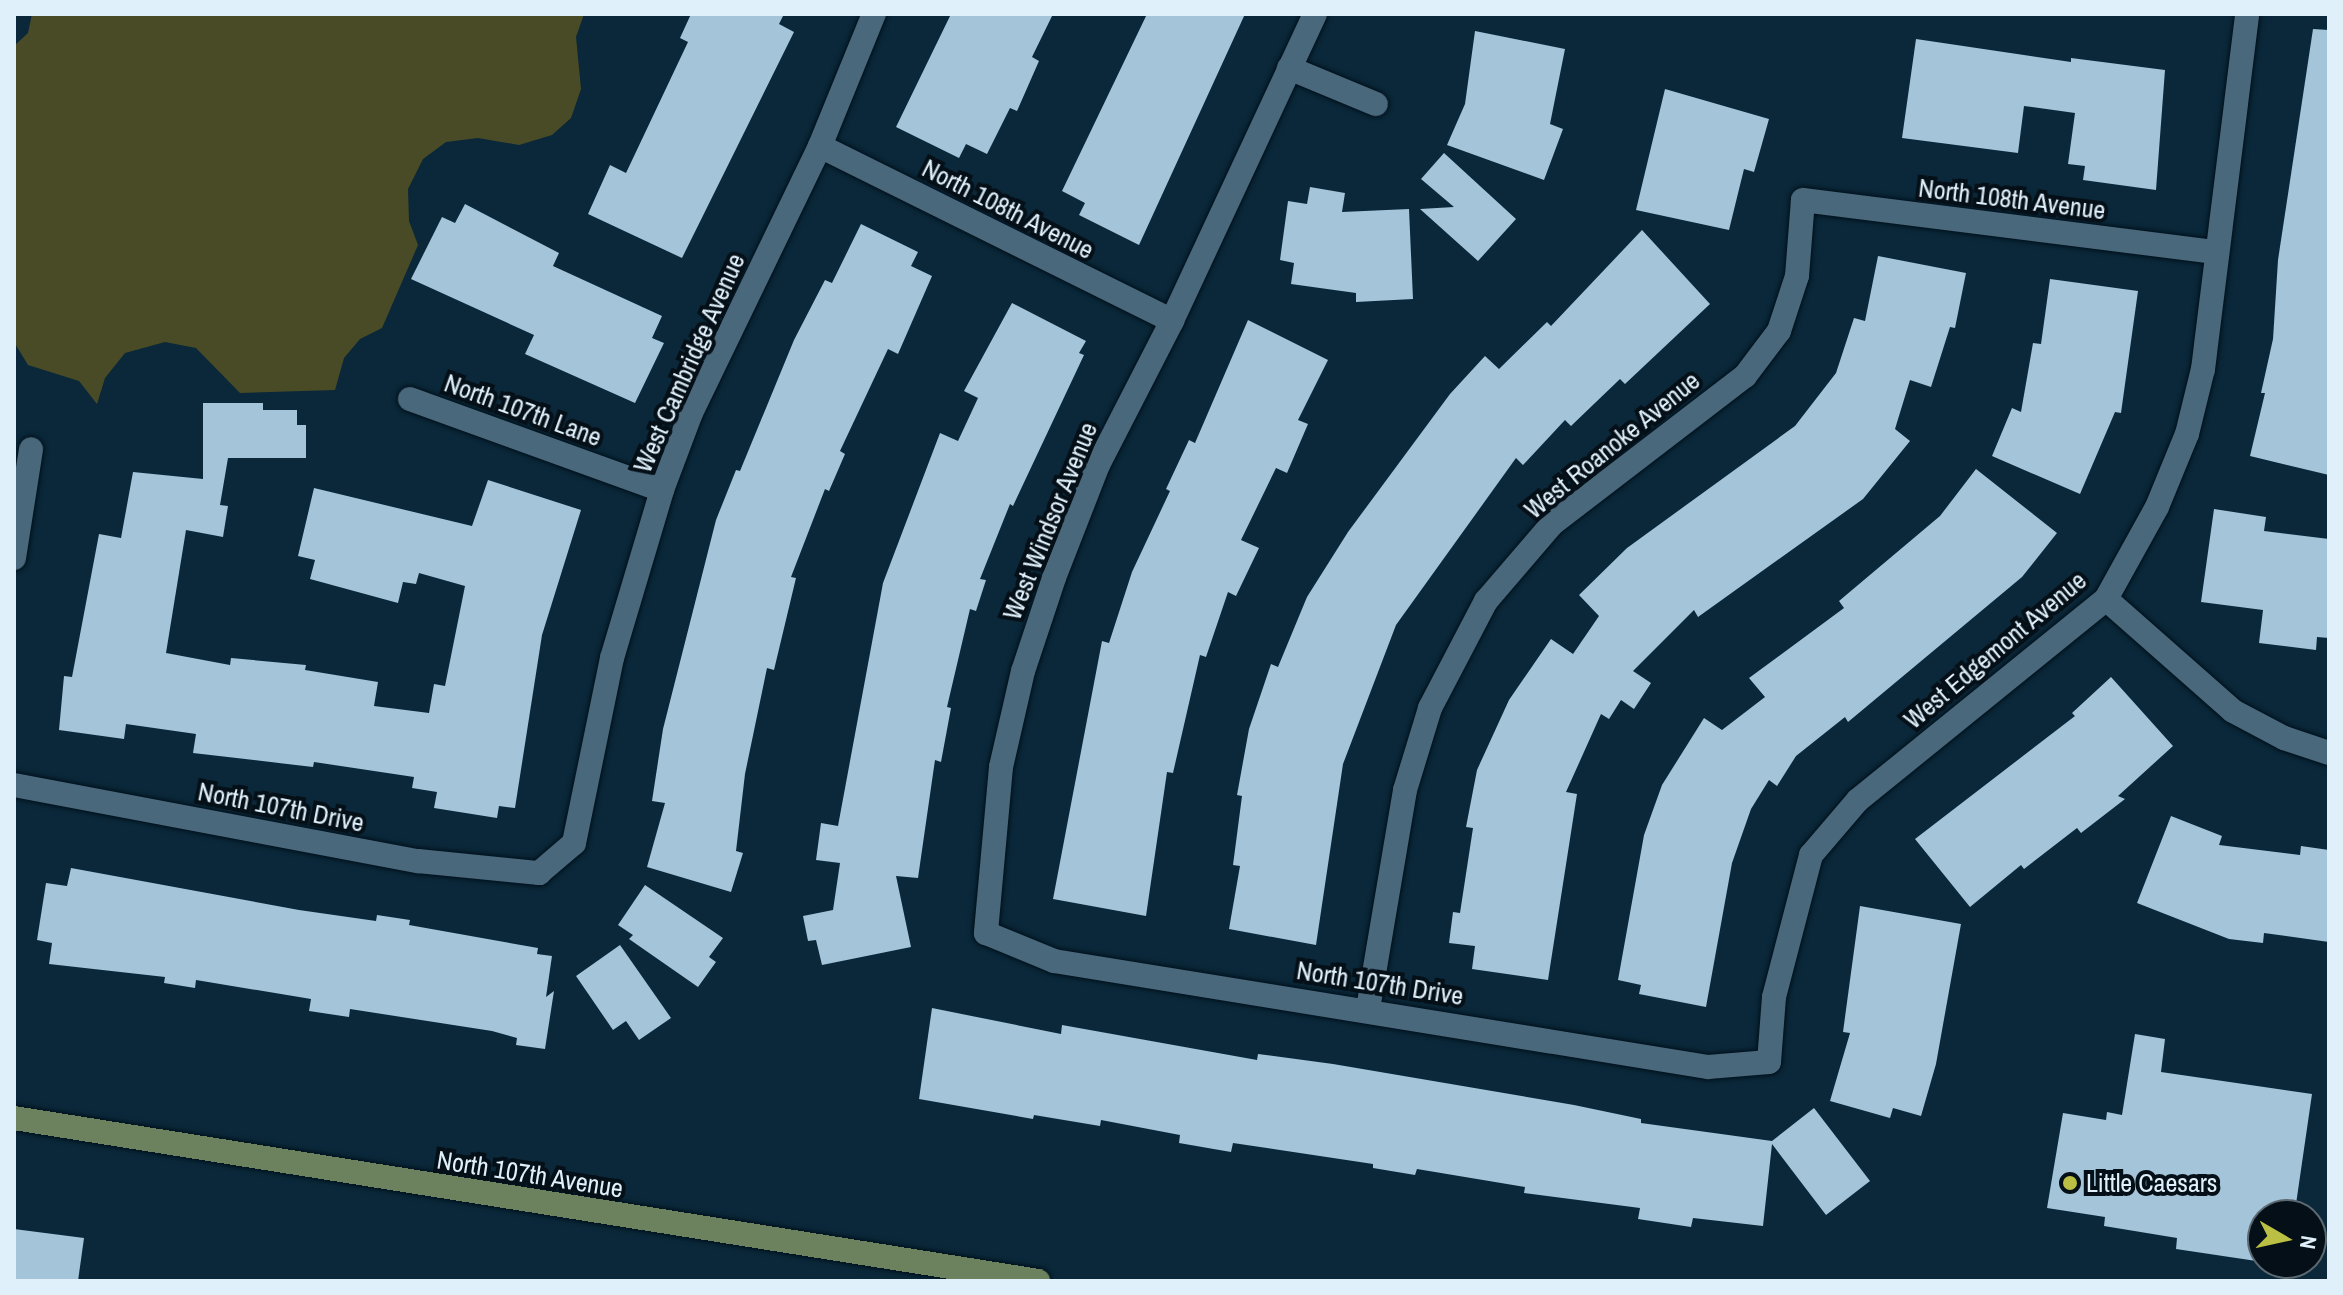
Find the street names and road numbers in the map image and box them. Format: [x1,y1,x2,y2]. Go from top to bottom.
street label: North 108th Avenue [917,152,1099,266]
street label: North 108th Avenue [1916,172,2108,226]
street label: West Cambridge Avenue [626,248,752,478]
street label: West Roanoke Avenue [1518,364,1706,526]
street label: North 107th Lane [440,367,606,453]
street label: West Windsor Avenue [996,417,1104,625]
street label: West Edgemont Avenue [1897,564,2093,736]
street label: North 107th Drive [195,776,367,838]
street label: North 107th Drive [1294,954,1466,1012]
street label: North 107th Avenue [434,1144,626,1204]

